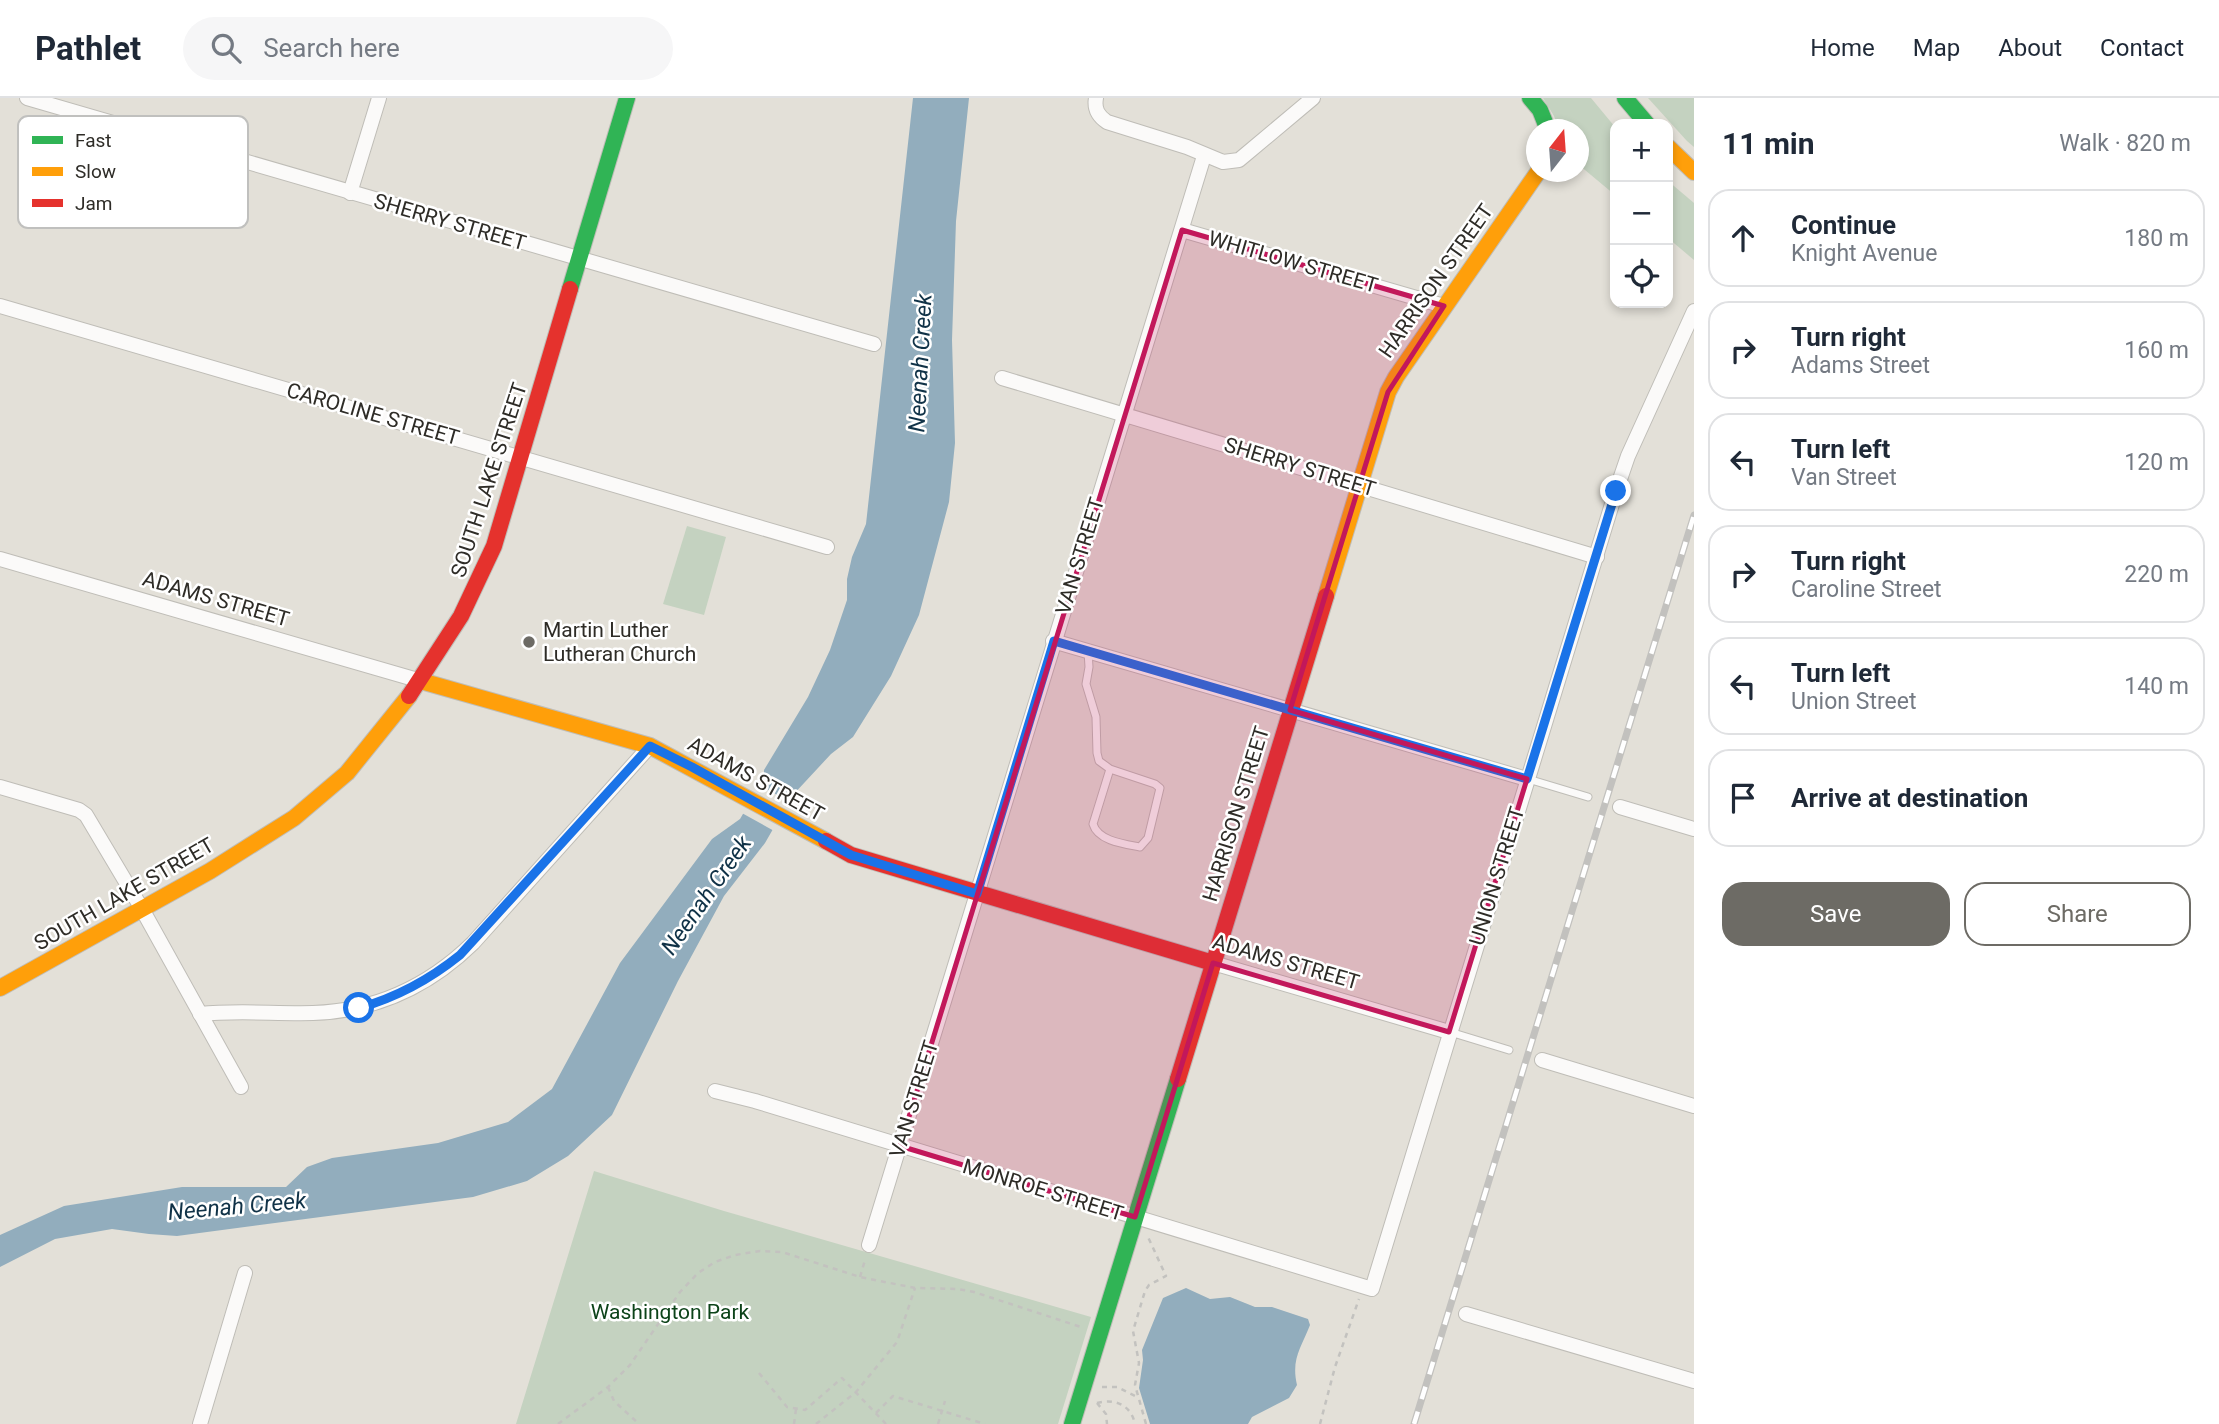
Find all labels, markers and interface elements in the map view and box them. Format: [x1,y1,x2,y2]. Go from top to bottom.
search box [183,17,673,80]
text: Pathlet [35,29,141,68]
icon: search [207,29,245,67]
text: Search here [263,33,400,63]
text: Home [1810,34,1875,62]
text: Map [1913,34,1960,62]
text: About [1998,34,2062,62]
text: Contact [2100,34,2184,62]
legend [18,116,248,228]
north arrow [1526,119,1589,182]
map controls [1610,119,1673,308]
button: + [1610,119,1673,182]
text: 11 min [1722,126,1815,161]
text: Fast [75,129,112,152]
text: Walk · 820 m [2059,130,2191,157]
text: Slow [75,160,116,183]
button: − [1610,182,1673,245]
street label: SHERRY STREET [371,189,529,255]
text: Jam [75,192,112,215]
street label: HARRISON STREET [1374,199,1498,362]
text: Continue [1791,210,1896,240]
icon: ahead [1724,219,1762,257]
text: 180 m [2124,225,2189,252]
street label: WHITLOW STREET [1206,226,1381,298]
text: Knight Avenue [1791,240,1938,267]
button: locate [1610,245,1673,308]
water label: Neenah Creek [903,292,938,433]
text: Turn right [1791,322,1906,352]
icon: right [1724,331,1762,369]
text: 160 m [2124,337,2189,364]
text: Adams Street [1791,352,1930,379]
street label: CAROLINE STREET [284,378,463,450]
street label: SOUTH LAKE STREET [446,379,532,580]
street label: SHERRY STREET [1221,433,1379,502]
text: Turn left [1791,434,1890,464]
icon: left [1724,443,1762,481]
text: 120 m [2124,449,2189,476]
text: Van Street [1791,464,1897,491]
route end [1600,475,1631,506]
street label: VAN STREET [1051,494,1109,617]
text: Turn right [1791,546,1906,576]
icon: right [1724,555,1762,593]
text: 220 m [2124,561,2189,588]
street label: ADAMS STREET [140,567,293,632]
text: Caroline Street [1791,576,1942,603]
place label: Martin Luther Lutheran Church [543,618,696,666]
marker: Martin Luther Lutheran Church [521,634,537,650]
text: Turn left [1791,658,1890,688]
icon: left [1724,667,1762,705]
text: 140 m [2124,673,2189,700]
text: Union Street [1791,688,1916,715]
street label: HARRISON STREET [1198,723,1274,905]
street label: ADAMS STREET [684,732,828,826]
icon: arrive [1724,779,1762,817]
text: Arrive at destination [1791,783,2028,813]
street label: UNION STREET [1465,803,1530,948]
water label: Neenah Creek [656,830,758,960]
street label: SOUTH LAKE STREET [30,833,218,955]
button: Save [1722,882,1950,946]
button: Share [1964,882,2191,946]
street label: ADAMS STREET [1210,930,1363,995]
route start [343,992,374,1023]
street label: VAN STREET [885,1037,943,1160]
street label: MONROE STREET [960,1154,1127,1226]
water label: Neenah Creek [167,1187,308,1226]
park label: Washington Park [591,1300,750,1324]

